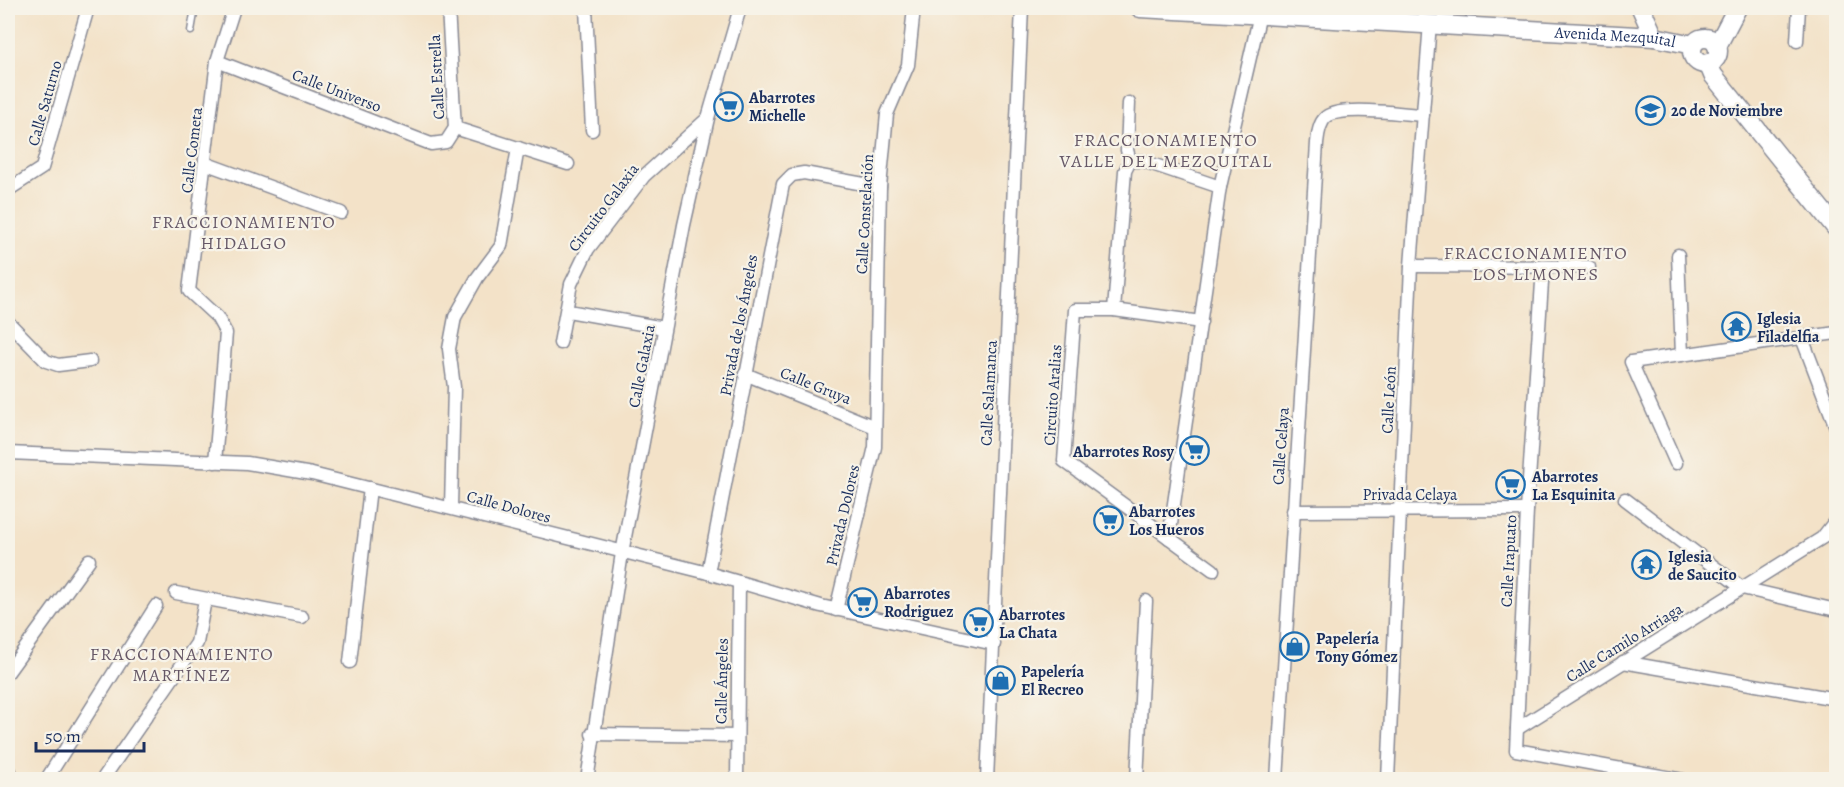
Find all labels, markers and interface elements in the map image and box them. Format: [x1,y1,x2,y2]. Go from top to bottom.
street label: Avenida Mezquital [1553,21,1678,53]
street label: Calle Estrella [424,33,450,120]
street label: Calle Saturno [22,58,68,149]
street label: Calle Universo [289,64,384,118]
place label: Abarrotes Michelle [748,87,815,127]
supermarket icon: Abarrotes Michelle [712,90,744,122]
school or university icon: 20 de Noviembre [1634,94,1666,126]
place label: 20 de Noviembre [1671,100,1783,122]
street label: Calle Cometa [176,105,208,194]
district label: FRACCIONAMIENTO VALLE DEL MEZQUITAL [1058,128,1273,173]
street label: Calle Constelación [851,153,879,275]
street label: Circuito Galaxia [563,158,645,256]
district label: FRACCIONAMIENTO HIDALGO [152,210,336,255]
district label: FRACCIONAMIENTO LOS LIMONES [1444,241,1628,286]
street label: Privada de los Ángeles [714,253,763,398]
place label: Iglesia Filadelfia [1757,308,1820,348]
temple icon: Iglesia Filadelfia [1720,311,1752,343]
street label: Calle Galaxia [623,322,661,410]
street label: Calle Salamanca [975,339,1003,447]
street label: Circuito Aralias [1038,344,1068,446]
street label: Calle Gruya [777,362,855,410]
street label: Calle León [1376,365,1402,434]
street label: Calle Celaya [1267,406,1295,486]
supermarket icon: Abarrotes Rosy [1179,435,1211,467]
place label: Abarrotes Rosy [1072,441,1175,463]
street label: Privada Dolores [821,462,865,568]
place label: Abarrotes La Esquinita [1531,466,1616,506]
supermarket icon: Abarrotes La Esquinita [1495,469,1527,501]
street label: Privada Celaya [1362,484,1458,506]
street label: Calle Dolores [464,485,553,529]
place label: Abarrotes Los Hueros [1128,501,1204,541]
supermarket icon: Abarrotes Los Hueros [1092,504,1124,536]
street label: Calle Irapuato [1496,514,1522,608]
place label: Iglesia de Saucito [1668,546,1737,586]
temple icon: Iglesia de Saucito [1631,549,1663,581]
place label: Abarrotes Rodriguez [883,583,954,623]
supermarket icon: Abarrotes Rodriguez [847,586,879,618]
street label: Calle Camilo Arriaga [1562,598,1688,688]
place label: Abarrotes La Chata [998,604,1065,644]
supermarket icon: Abarrotes La Chata [962,607,994,639]
place label: Papelería Tony Gómez [1316,628,1398,668]
shop icon: Papelería Tony Gómez [1279,631,1311,663]
street label: Calle Ángeles [710,638,734,724]
district label: FRACCIONAMIENTO MARTÍNEZ [90,642,274,687]
place label: Papelería El Recreo [1021,661,1084,701]
shop icon: Papelería El Recreo [984,664,1016,696]
scale bar [36,715,144,753]
text: 50 m [45,724,81,748]

